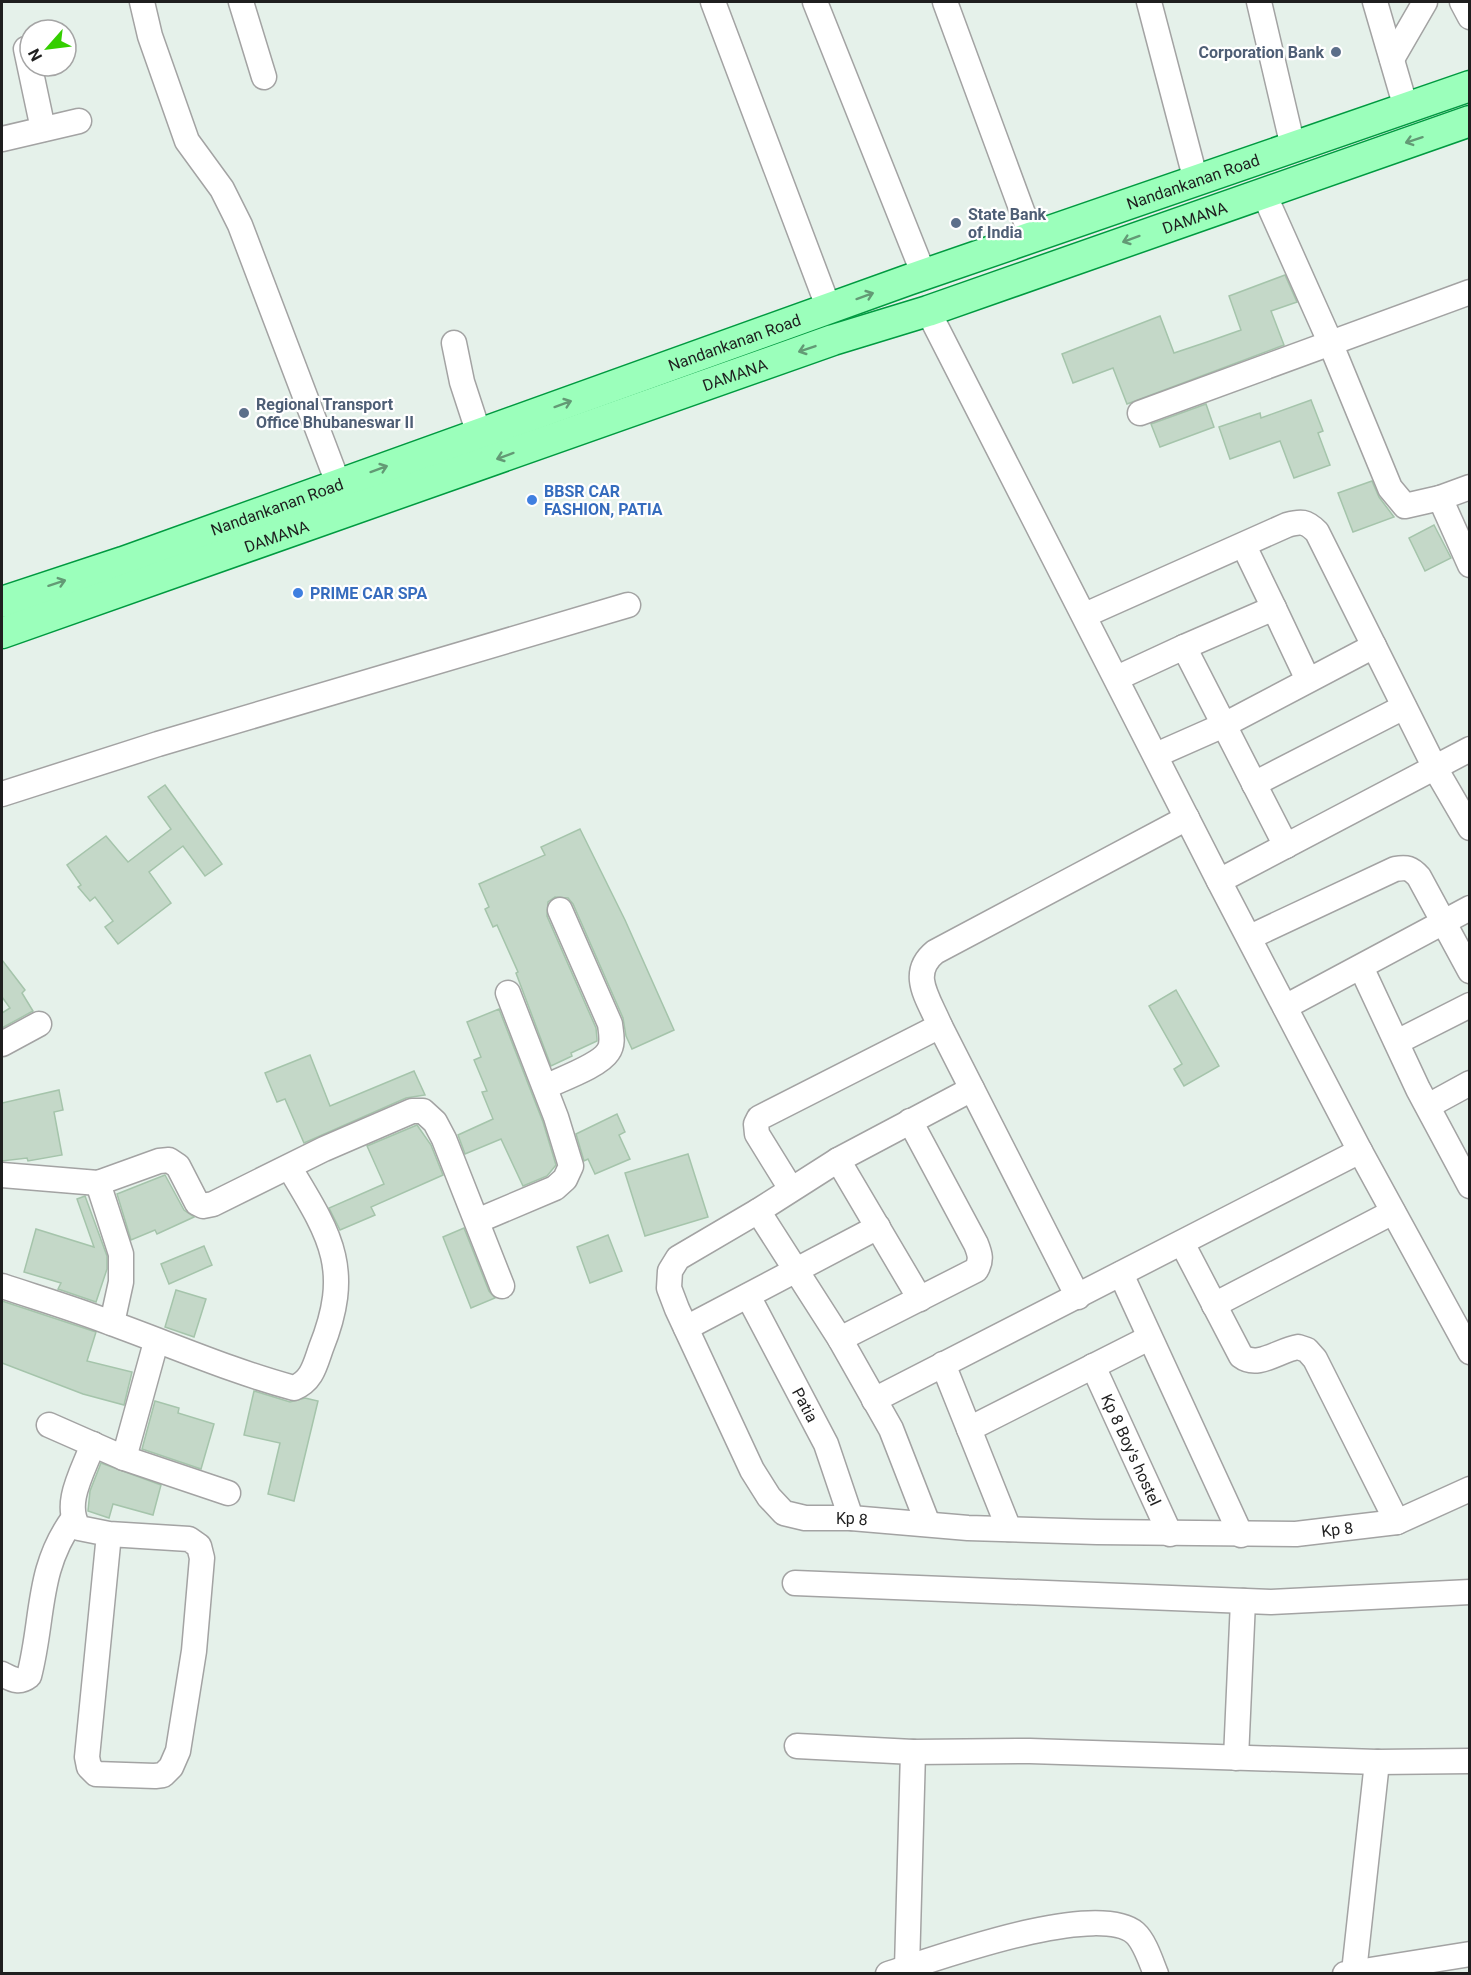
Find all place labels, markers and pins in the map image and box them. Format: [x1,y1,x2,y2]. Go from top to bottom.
place label: Corporation Bank [1199,43,1324,62]
marker: Corporation Bank [1329,45,1343,59]
place label: State Bank of India [968,205,1047,242]
marker: State Bank of India [949,216,963,230]
place label: Regional Transport Office Bhubaneswar II [256,395,414,432]
marker: Regional Transport Office Bhubaneswar II [237,406,251,420]
place label: BBSR CAR FASHION, PATIA [544,482,663,519]
marker: BBSR CAR FASHION, PATIA [525,493,539,507]
place label: PRIME CAR SPA [310,584,428,603]
marker: PRIME CAR SPA [291,586,305,600]

